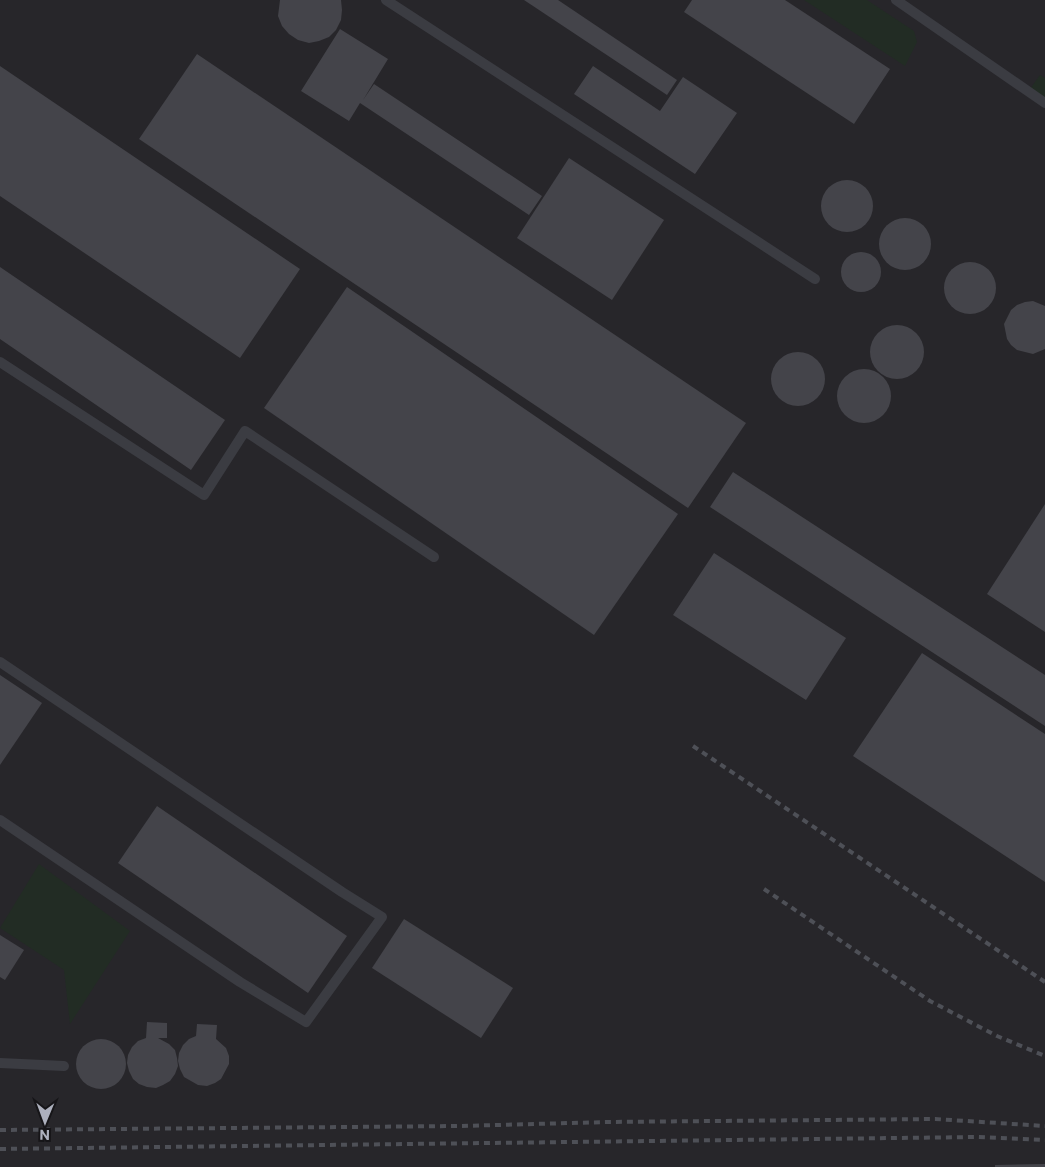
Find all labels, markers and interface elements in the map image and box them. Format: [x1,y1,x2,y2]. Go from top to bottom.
north arrow [20,1097,70,1147]
text: N [39,1127,50,1144]

